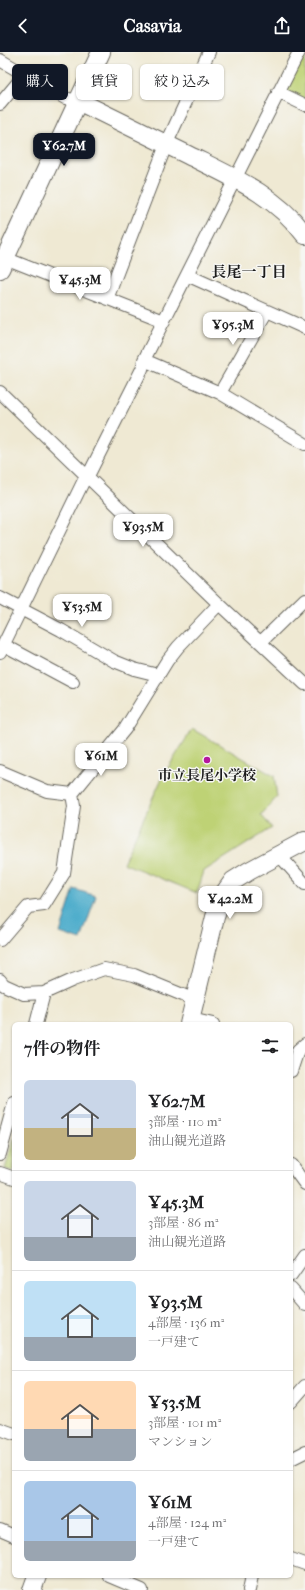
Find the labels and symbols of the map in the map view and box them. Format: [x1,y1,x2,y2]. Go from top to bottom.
pin: ¥62.7M [31,133,97,167]
district label: 長尾一丁目 [211,263,287,281]
pin: ¥45.3M [47,267,113,301]
pin: ¥95.3M [200,312,266,346]
pin: ¥93.5M [110,514,176,548]
pin: ¥53.5M [49,594,115,628]
pin: ¥61M [77,743,125,777]
marker: 市立長尾小学校 [202,755,212,765]
place label: 市立長尾小学校 [158,767,256,784]
pin: ¥42.2M [197,886,263,920]

